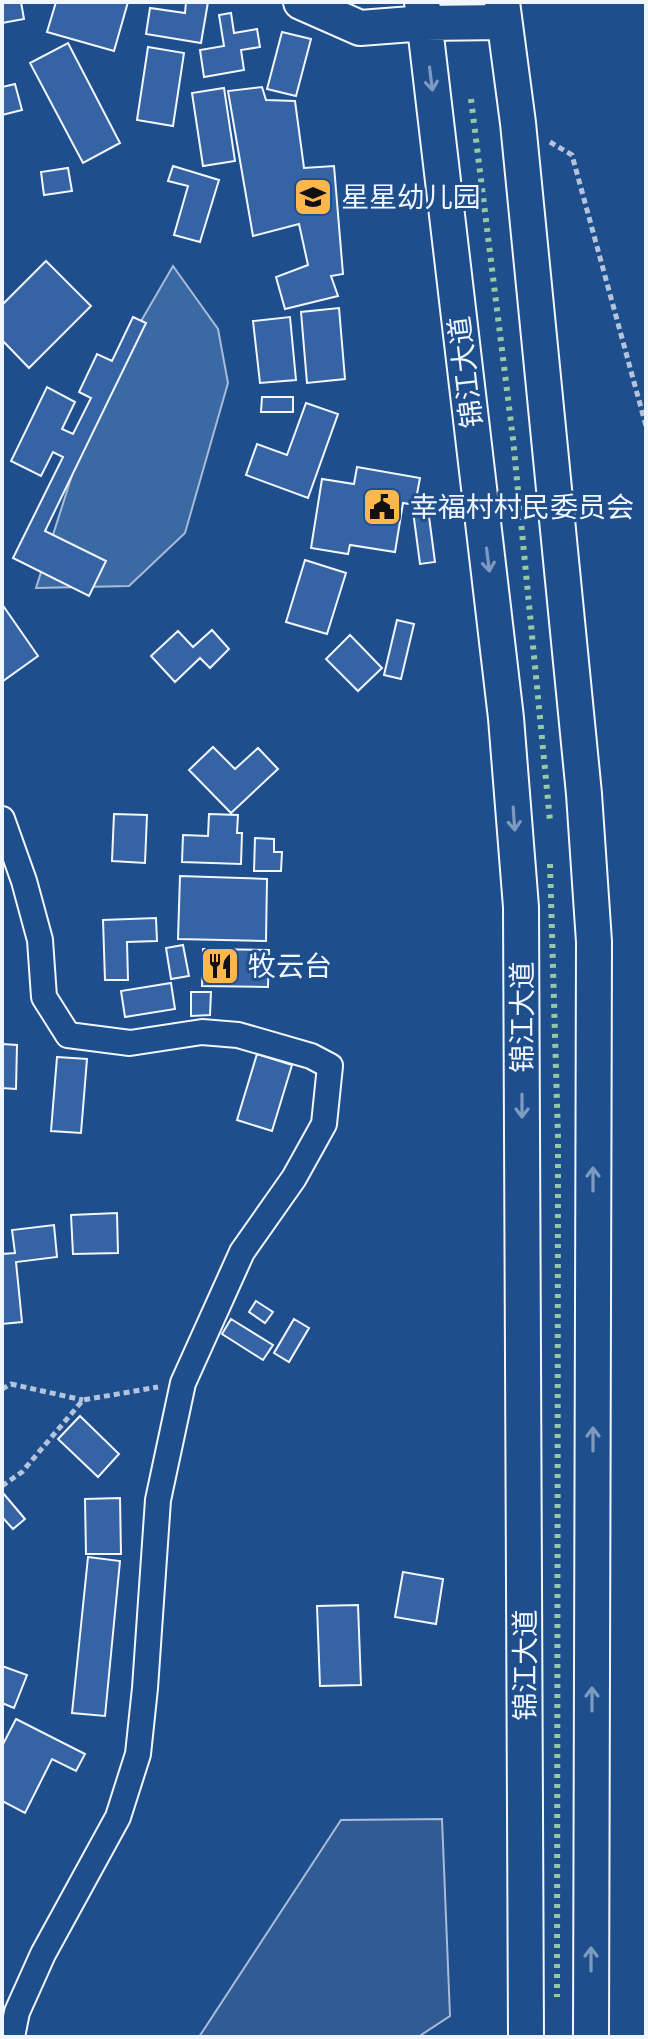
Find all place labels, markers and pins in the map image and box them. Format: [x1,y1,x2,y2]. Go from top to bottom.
school or university icon: 星星幼儿园 [292,176,334,218]
place label: 星星幼儿园 [341,181,481,214]
public building icon: 幸福村村民委员会 [361,486,403,528]
place label: 幸福村村民委员会 [410,491,634,524]
restaurant icon: 牧云台 [199,945,241,987]
place label: 牧云台 [248,950,332,983]

